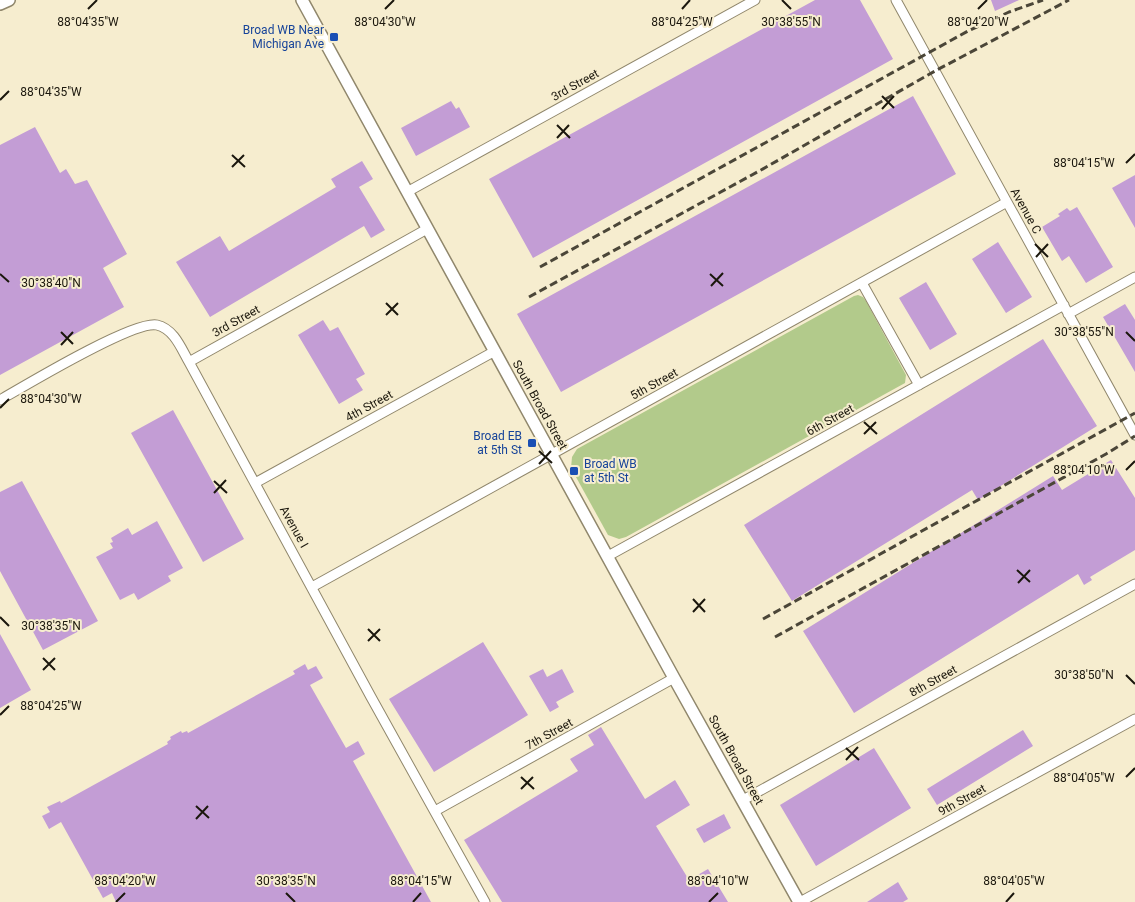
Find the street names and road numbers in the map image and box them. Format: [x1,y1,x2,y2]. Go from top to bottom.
street label: 3rd Street [549,66,601,104]
street label: Avenue C [1008,186,1044,236]
street label: 3rd Street [210,302,262,340]
street label: South Broad Street [510,358,570,452]
street label: 5th Street [628,365,680,403]
street label: 4th Street [343,387,395,425]
street label: 6th Street [804,401,856,439]
street label: Avenue I [277,504,311,550]
street label: 8th Street [907,662,959,700]
street label: South Broad Street [706,713,766,807]
street label: 7th Street [523,715,575,753]
street label: 9th Street [936,781,988,819]

